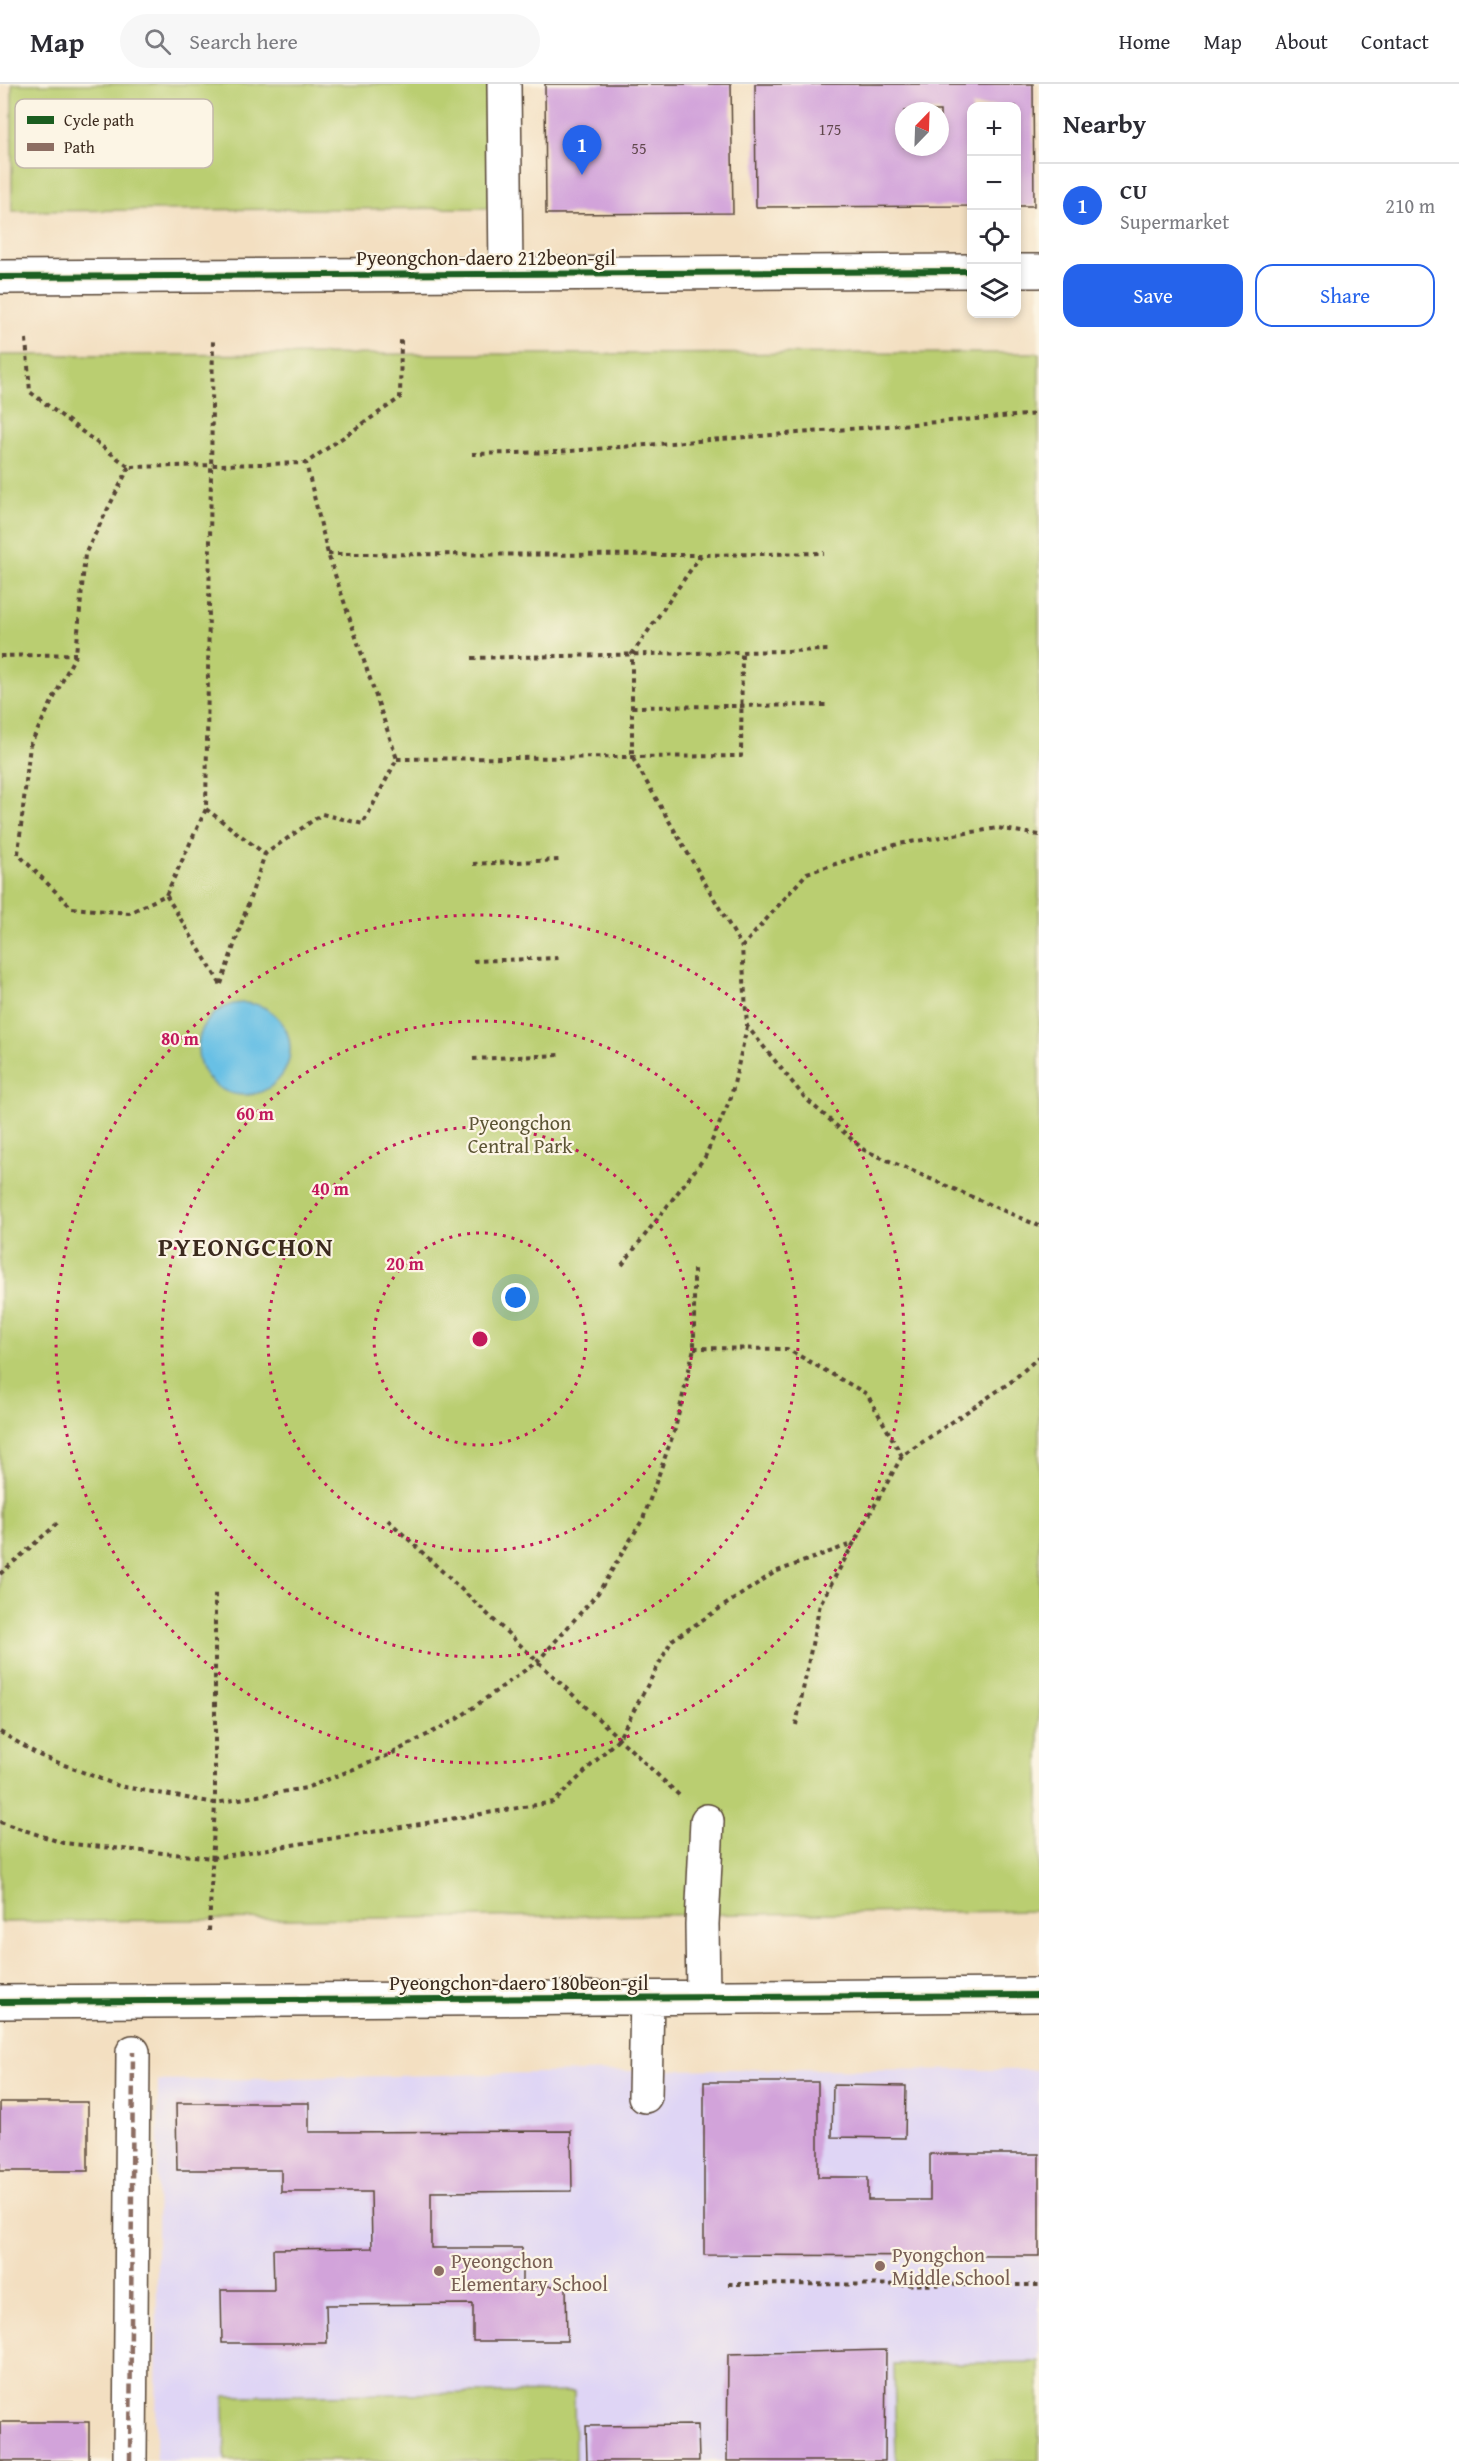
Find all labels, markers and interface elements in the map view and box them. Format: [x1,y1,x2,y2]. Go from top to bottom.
search box [120,14,540,68]
text: Map [30,21,84,62]
icon: search [141,25,174,58]
text: Search here [189,25,298,57]
text: Home [1119,26,1170,57]
text: Map [1203,26,1242,57]
text: About [1275,26,1328,57]
text: Contact [1361,26,1429,57]
legend [15,99,213,168]
north arrow [895,102,949,156]
map controls [967,102,1021,318]
button: + [967,102,1021,156]
text: Nearby [1063,104,1146,143]
text: Cycle path [64,108,134,132]
house number: 175 [818,117,842,141]
pin: 1 [562,126,602,175]
text: Path [64,135,95,159]
house number: 55 [631,136,647,160]
button: − [967,156,1021,210]
text: CU [1120,175,1147,207]
text: 1 [1077,191,1088,220]
text: 210 m [1385,191,1435,220]
text: Supermarket [1120,207,1229,236]
button: locate [967,210,1021,264]
street label: Pyeongchon-daero 212beon-gil [356,243,616,272]
button: layers [967,264,1021,318]
button: Save [1063,264,1243,327]
button: Share [1255,264,1435,327]
text: 80 m [161,1025,200,1052]
text: 60 m [236,1100,275,1127]
park label: Pyeongchon Central Park [468,1108,573,1160]
text: 40 m [311,1175,350,1202]
district label: PYEONGCHON [158,1227,334,1266]
text: 20 m [386,1250,425,1277]
your location [501,1283,530,1312]
centre of rings [470,1329,490,1349]
street label: Pyeongchon-daero 180beon-gil [389,1968,649,1997]
place label: Pyongchon Middle School [892,2240,1011,2292]
place label: Pyeongchon Elementary School [451,2246,608,2298]
marker: Pyongchon Middle School [873,2259,887,2273]
marker: Pyeongchon Elementary School [432,2264,446,2278]

